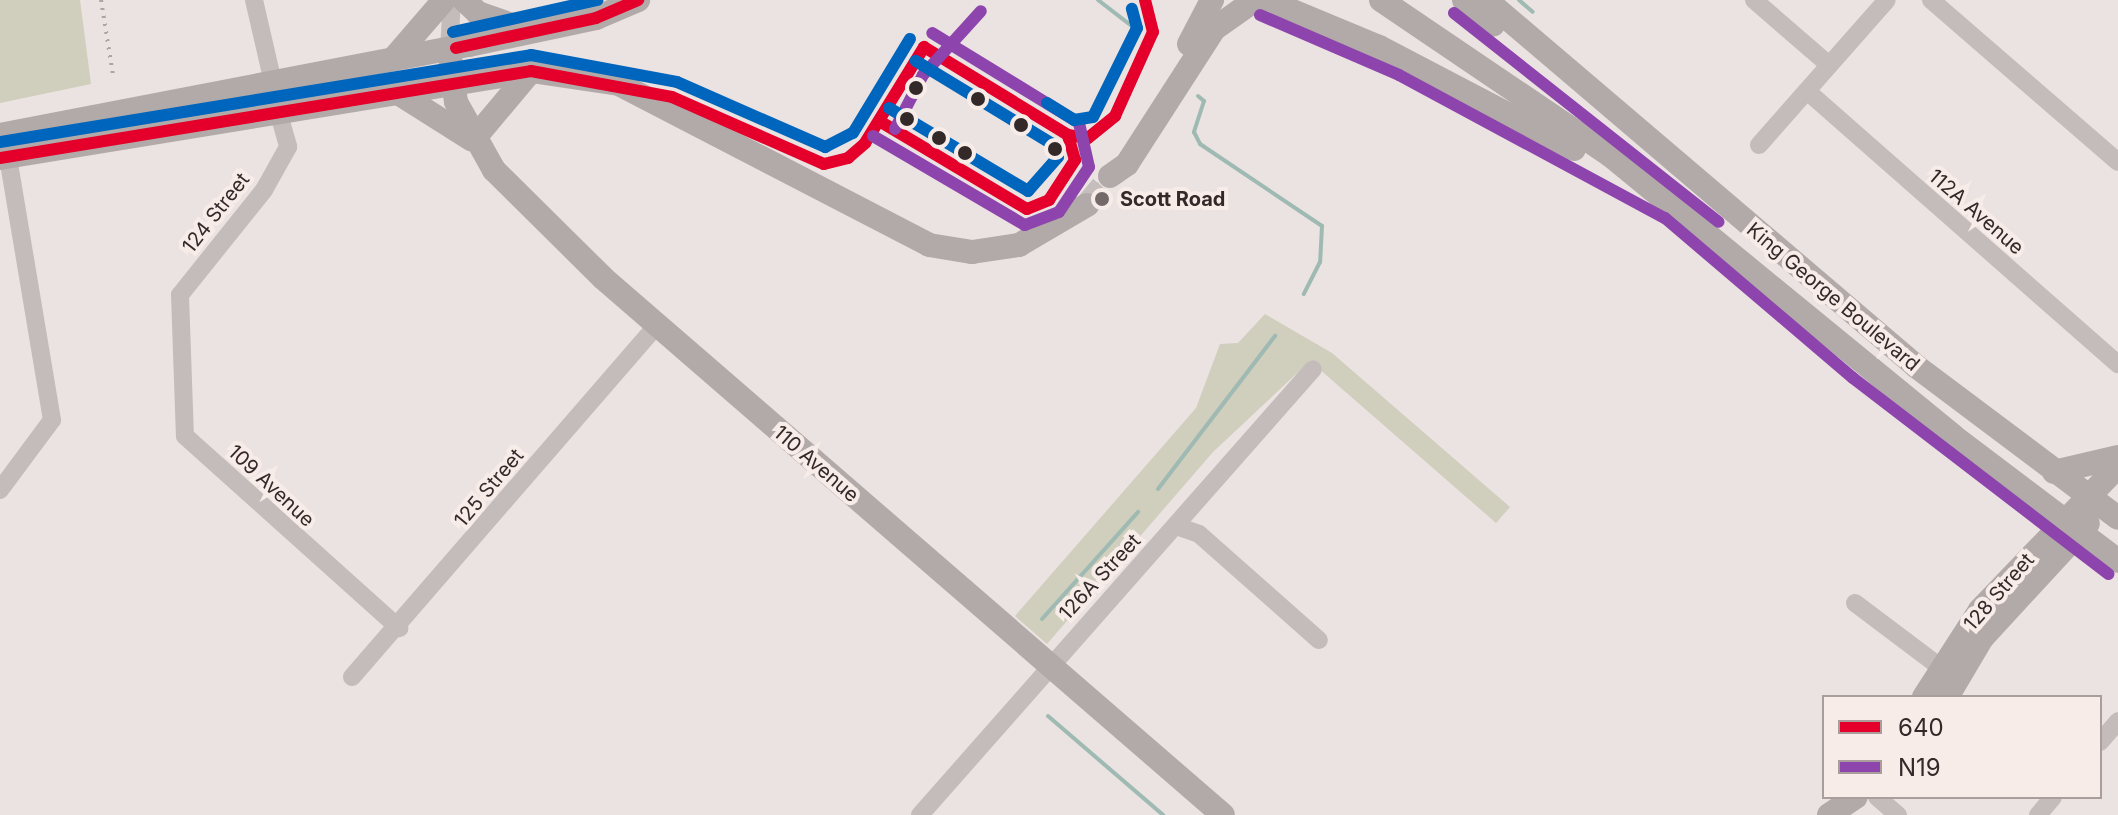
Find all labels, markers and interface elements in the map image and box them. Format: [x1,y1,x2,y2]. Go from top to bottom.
unlabelled marker [908,80,924,96]
unlabelled marker [970,91,986,107]
unlabelled marker [899,111,915,127]
unlabelled marker [1013,117,1029,133]
unlabelled marker [931,130,947,146]
unlabelled marker [1047,141,1063,157]
unlabelled marker [957,145,973,161]
street label: 112A Avenue [1924,164,2028,260]
street label: 124 Street [177,168,255,258]
place label: Scott Road [1120,187,1225,211]
marker: Scott Road [1091,188,1113,210]
street label: King George Boulevard [1742,218,1924,376]
street label: 110 Avenue [769,421,863,507]
street label: 109 Avenue [223,440,319,532]
street label: 125 Street [449,444,529,532]
street label: 126A Street [1054,529,1146,625]
street label: 128 Street [1959,548,2039,636]
legend [1822,695,2102,799]
text: 640 [1898,713,1944,742]
text: N19 [1898,753,1941,782]

